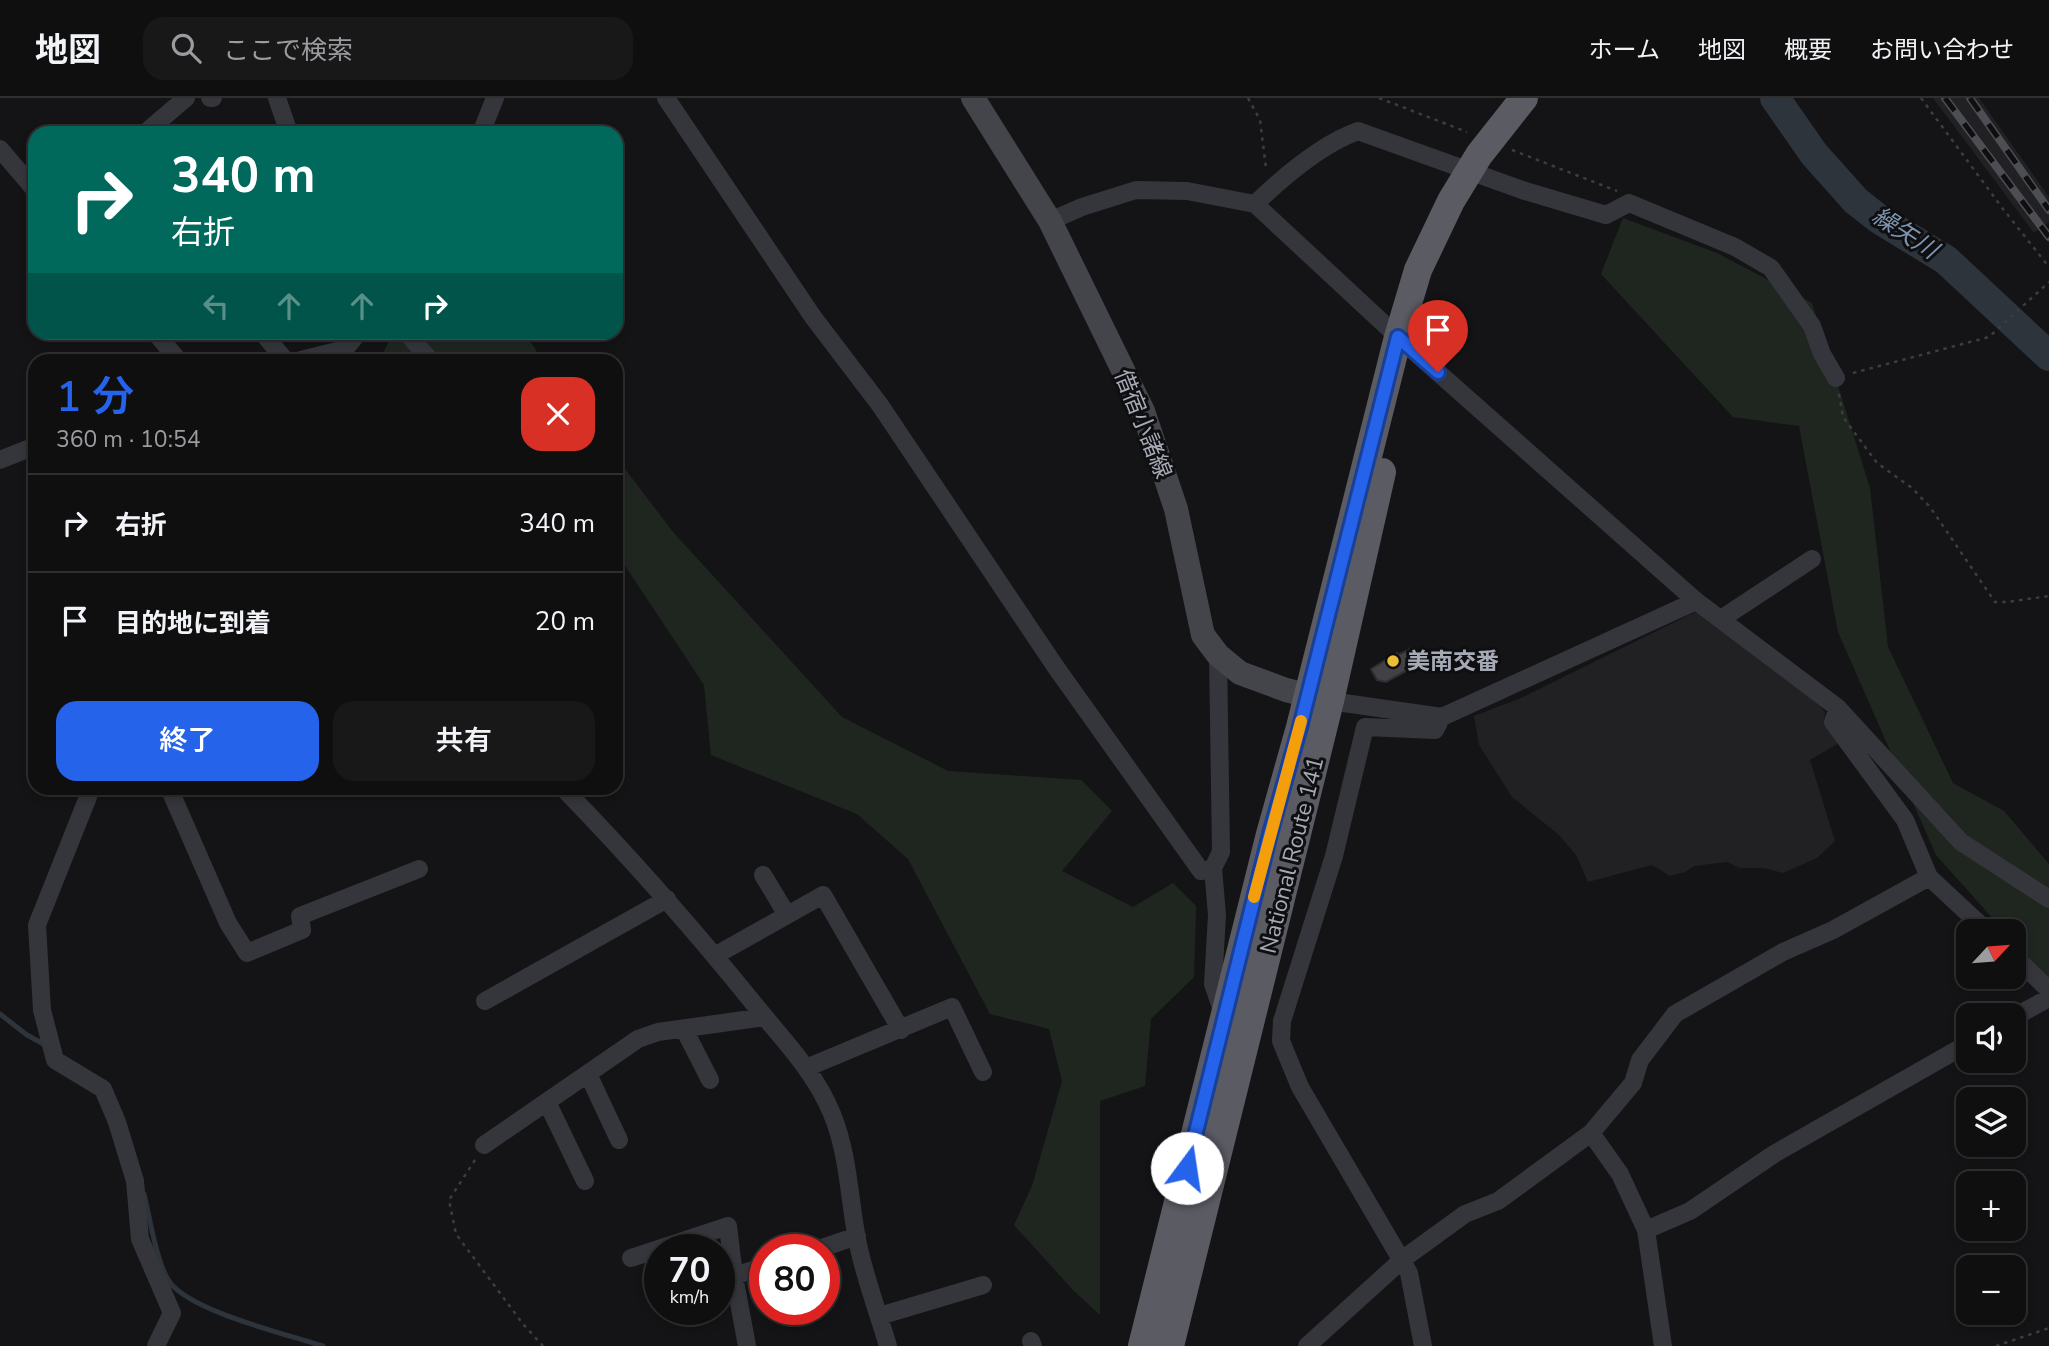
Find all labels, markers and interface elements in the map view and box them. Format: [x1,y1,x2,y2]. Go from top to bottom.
search box [143,17,633,80]
text: 地図 [35,28,101,73]
icon: search [167,29,205,67]
text: ここで検索 [223,33,353,68]
text: ホーム [1589,34,1660,66]
text: 地図 [1698,34,1746,66]
text: 概要 [1784,34,1832,66]
text: お問い合わせ [1870,34,2014,66]
text: 340 m [171,142,315,209]
icon: right [56,154,147,245]
water label: 繰矢川 [1866,200,1946,268]
text: 右折 [171,211,235,254]
icon: left [197,287,235,325]
icon: ahead [270,287,308,325]
icon: ahead [343,287,381,325]
icon: right [416,287,454,325]
pin [1408,300,1468,372]
icon: arrive [1419,311,1457,349]
street label: 借宿小諸線 [1107,365,1179,483]
text: 1 分 [56,369,134,426]
button: close [521,377,595,451]
text: 360 m · 10:54 [56,424,201,455]
icon: right [56,504,94,542]
text: 340 m [519,506,595,541]
text: 右折 [115,508,167,543]
icon: arrive [56,602,94,640]
text: 20 m [535,604,595,639]
text: 目的地に到着 [115,606,271,641]
place label: 美南交番 [1407,646,1499,677]
marker: 美南交番 [1385,653,1401,669]
button: 終了 [56,701,319,781]
button: 共有 [333,701,595,781]
street label: National Route 141 [1253,753,1331,957]
north arrow [1956,919,2026,989]
map controls [1956,919,2026,1325]
button: sound [1956,1003,2026,1073]
button: layers [1956,1087,2026,1157]
position arrow [1150,1131,1224,1205]
button: + [1956,1171,2026,1241]
speed limit sign: 80 [749,1234,840,1325]
text: 70 [668,1247,711,1294]
button: − [1956,1255,2026,1325]
text: km/h [670,1285,709,1309]

